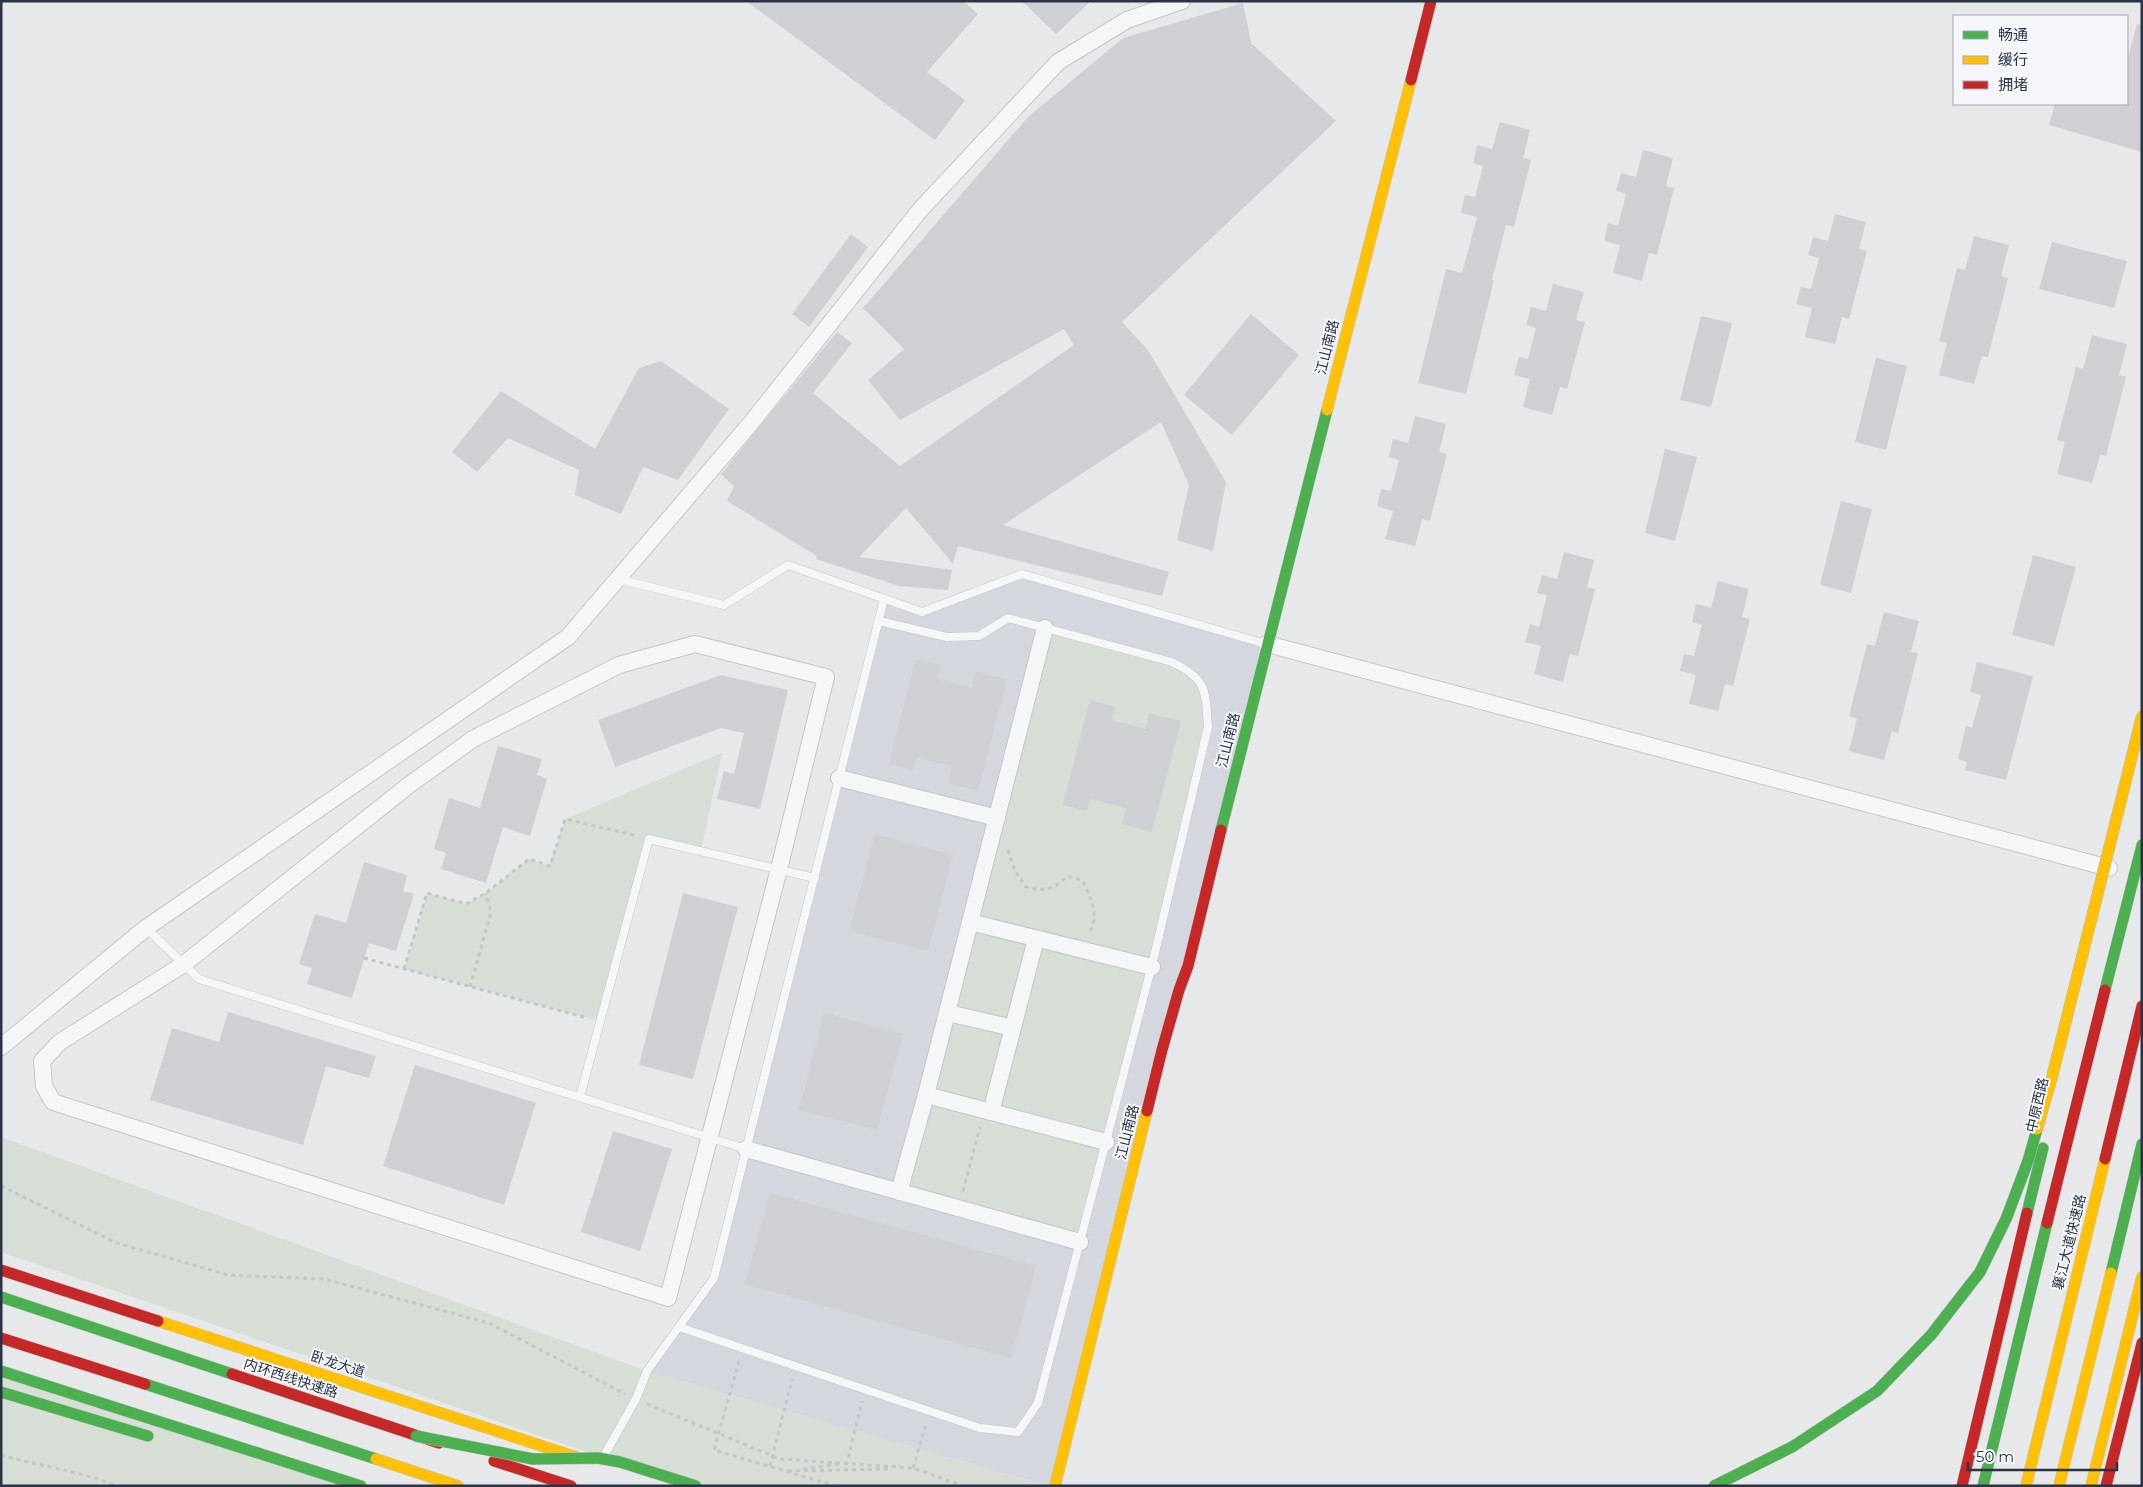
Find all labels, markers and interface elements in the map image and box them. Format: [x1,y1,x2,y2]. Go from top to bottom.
legend [1953,15,2128,105]
text: 畅通 [1998,25,2028,44]
text: 缓行 [1998,50,2028,69]
text: 拥堵 [1998,75,2028,94]
street label: 江山南路 [1311,318,1343,376]
street label: 江山南路 [1212,711,1244,769]
street label: 中原西路 [2022,1076,2052,1134]
street label: 江山南路 [1111,1103,1143,1161]
street label: 襄江大道快速路 [2048,1192,2090,1292]
street label: 卧龙大道 [309,1347,367,1381]
street label: 内环西线快速路 [242,1354,340,1402]
scale bar [1968,1440,2117,1472]
text: 50 m [1976,1447,2014,1466]

